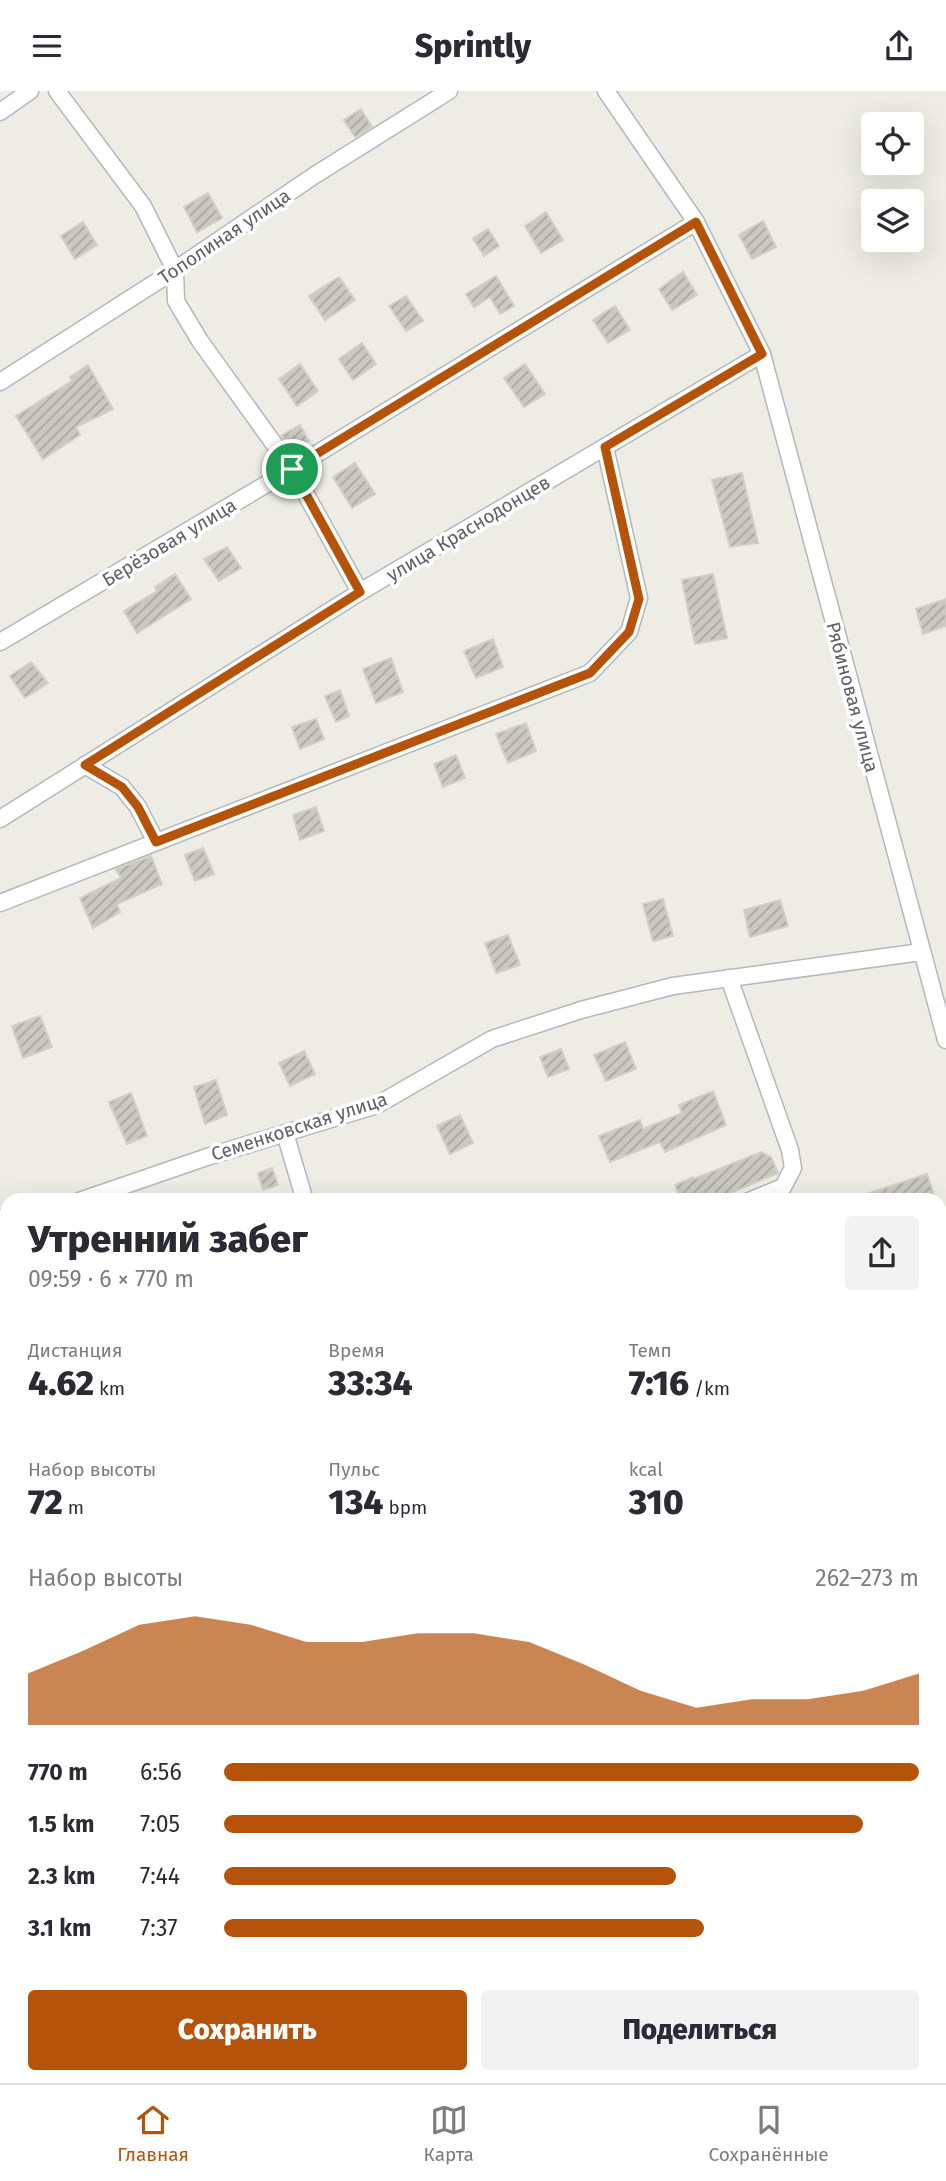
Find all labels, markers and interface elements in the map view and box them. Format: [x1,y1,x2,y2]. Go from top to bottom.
icon: menu [28,27,66,65]
text: Sprintly [415,27,531,65]
icon: share [880,27,918,65]
map controls [861,112,924,252]
button: locate [861,112,924,175]
street label: Тополиная улица [154,184,295,289]
button: layers [861,189,924,252]
pin [262,439,322,499]
icon: arrive [273,450,311,488]
street label: улица Краснодонцев [382,470,554,586]
street label: Берёзовая улица [98,493,240,592]
street label: Рябиновая улица [821,619,884,775]
street label: Семенковская улица [208,1087,390,1166]
text: Утренний забег [28,1216,308,1262]
button: share [845,1216,919,1290]
text: 09:59 · 6 × 770 m [28,1265,194,1293]
text: Дистанция [28,1339,123,1362]
text: Время [328,1339,385,1362]
text: Темп [629,1339,672,1362]
text: 4.62 [28,1362,94,1404]
text: 33:34 [328,1362,413,1404]
text: 7:16 [629,1362,689,1404]
text: km [94,1377,125,1400]
text: /km [689,1377,730,1400]
text: Набор высоты [28,1458,156,1481]
text: Пульс [328,1458,380,1481]
text: kcal [629,1458,663,1481]
text: 72 [28,1481,63,1523]
text: 134 [328,1481,383,1523]
text: 310 [629,1481,684,1523]
text: m [63,1496,84,1519]
text: bpm [383,1496,427,1519]
text: Набор высоты [28,1564,183,1592]
text: 262–273 m [815,1564,919,1592]
text: 770 m [28,1758,88,1786]
text: 6:56 [140,1758,182,1786]
text: 1.5 km [28,1810,94,1838]
text: 7:05 [140,1810,180,1838]
text: 2.3 km [28,1862,95,1890]
text: 7:44 [140,1862,180,1890]
text: 3.1 km [28,1914,91,1942]
text: 7:37 [140,1914,178,1942]
button: Сохранить [28,1990,467,2070]
button: Поделиться [481,1990,919,2070]
tab: Главная [117,2101,189,2166]
tab: Карта [424,2101,474,2166]
tab: Сохранённые [708,2101,829,2166]

